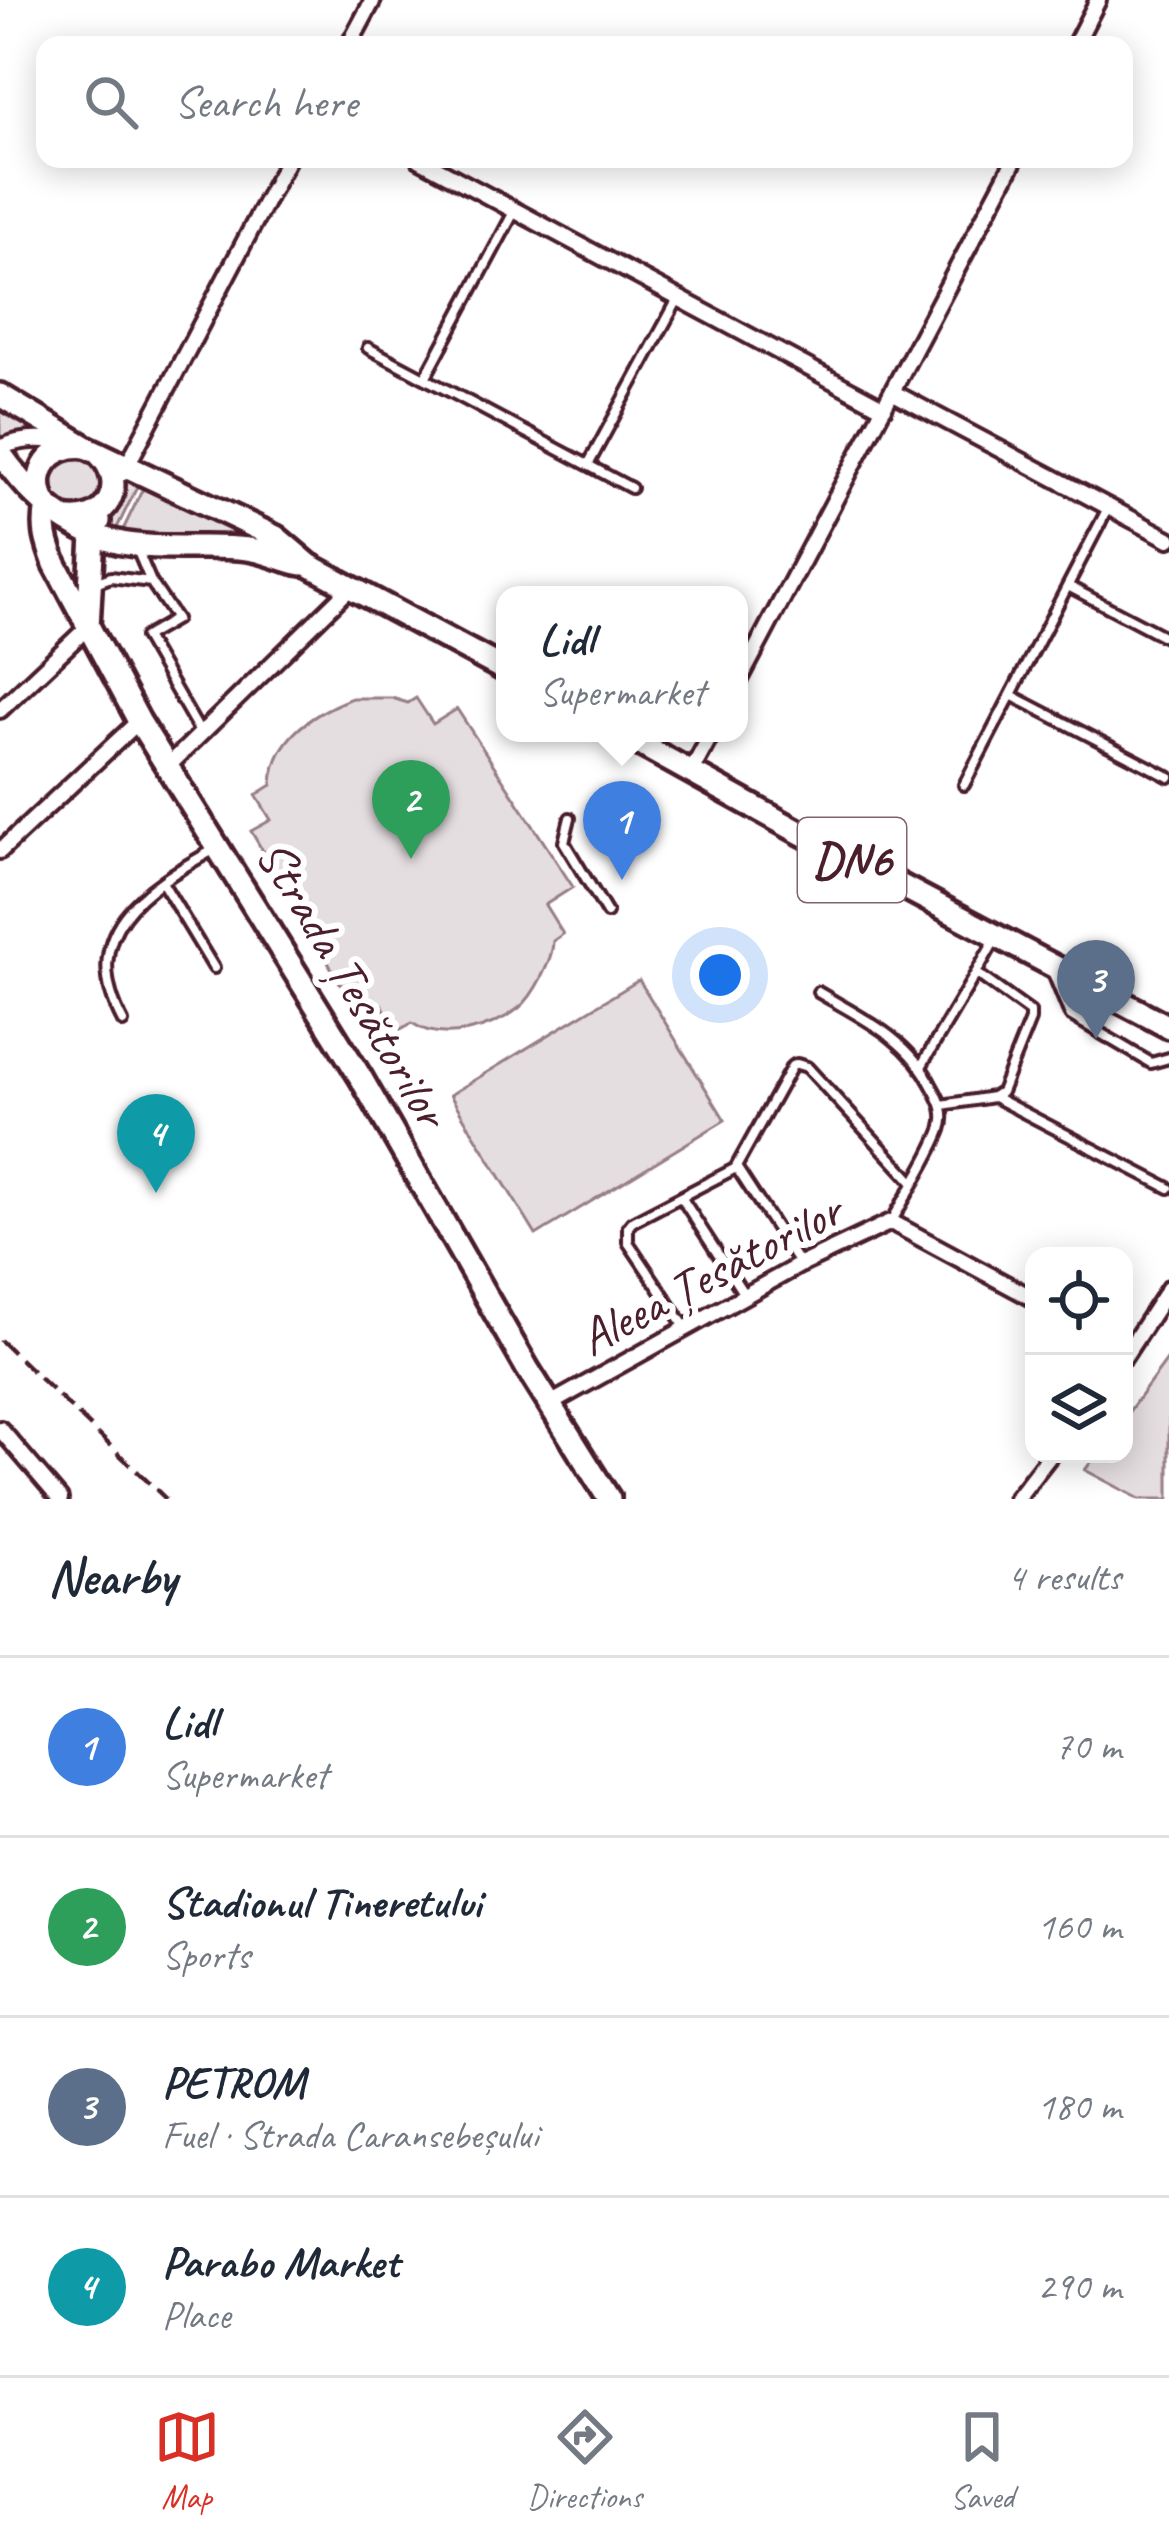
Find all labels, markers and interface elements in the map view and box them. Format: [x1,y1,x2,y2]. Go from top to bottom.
search box [36,36,1133,168]
icon: search [78,69,144,135]
text: Search here [174,74,357,131]
popup [496,586,748,742]
text: Lidl [539,611,594,668]
text: Supermarket [539,668,705,717]
pin: 2 [372,760,450,859]
pin: 1 [583,781,661,880]
road number: DN6 [798,818,906,902]
street label: Strada Țesătorilor [242,828,466,1142]
pin: 3 [1057,940,1135,1039]
your location [690,945,750,1005]
pin: 4 [117,1094,195,1193]
street label: Aleea Țesătorilor [568,1176,856,1370]
map controls [1025,1247,1133,1463]
button: locate [1025,1247,1133,1355]
button: layers [1025,1355,1133,1463]
text: Nearby [48,1545,176,1609]
text: 4 results [1007,1553,1121,1602]
text: Lidl [162,1694,217,1751]
text: 1 [78,1722,96,1771]
text: 70 m [1055,1722,1121,1771]
text: Supermarket [162,1751,328,1800]
text: Stadionul Tineretului [162,1874,481,1931]
text: 2 [78,1902,96,1951]
text: 160 m [1037,1902,1121,1951]
text: Sports [162,1931,250,1980]
text: PETROM [162,2054,304,2111]
text: 3 [78,2082,96,2131]
text: 180 m [1037,2082,1121,2131]
text: Fuel · Strada Caransebeșului [162,2111,538,2160]
text: Parabo Market [162,2234,399,2291]
text: 4 [78,2262,96,2311]
text: 290 m [1037,2262,1121,2311]
text: Place [162,2291,230,2340]
tab: Map [154,2404,220,2518]
tab: Directions [527,2404,642,2518]
tab: Saved [949,2404,1015,2518]

